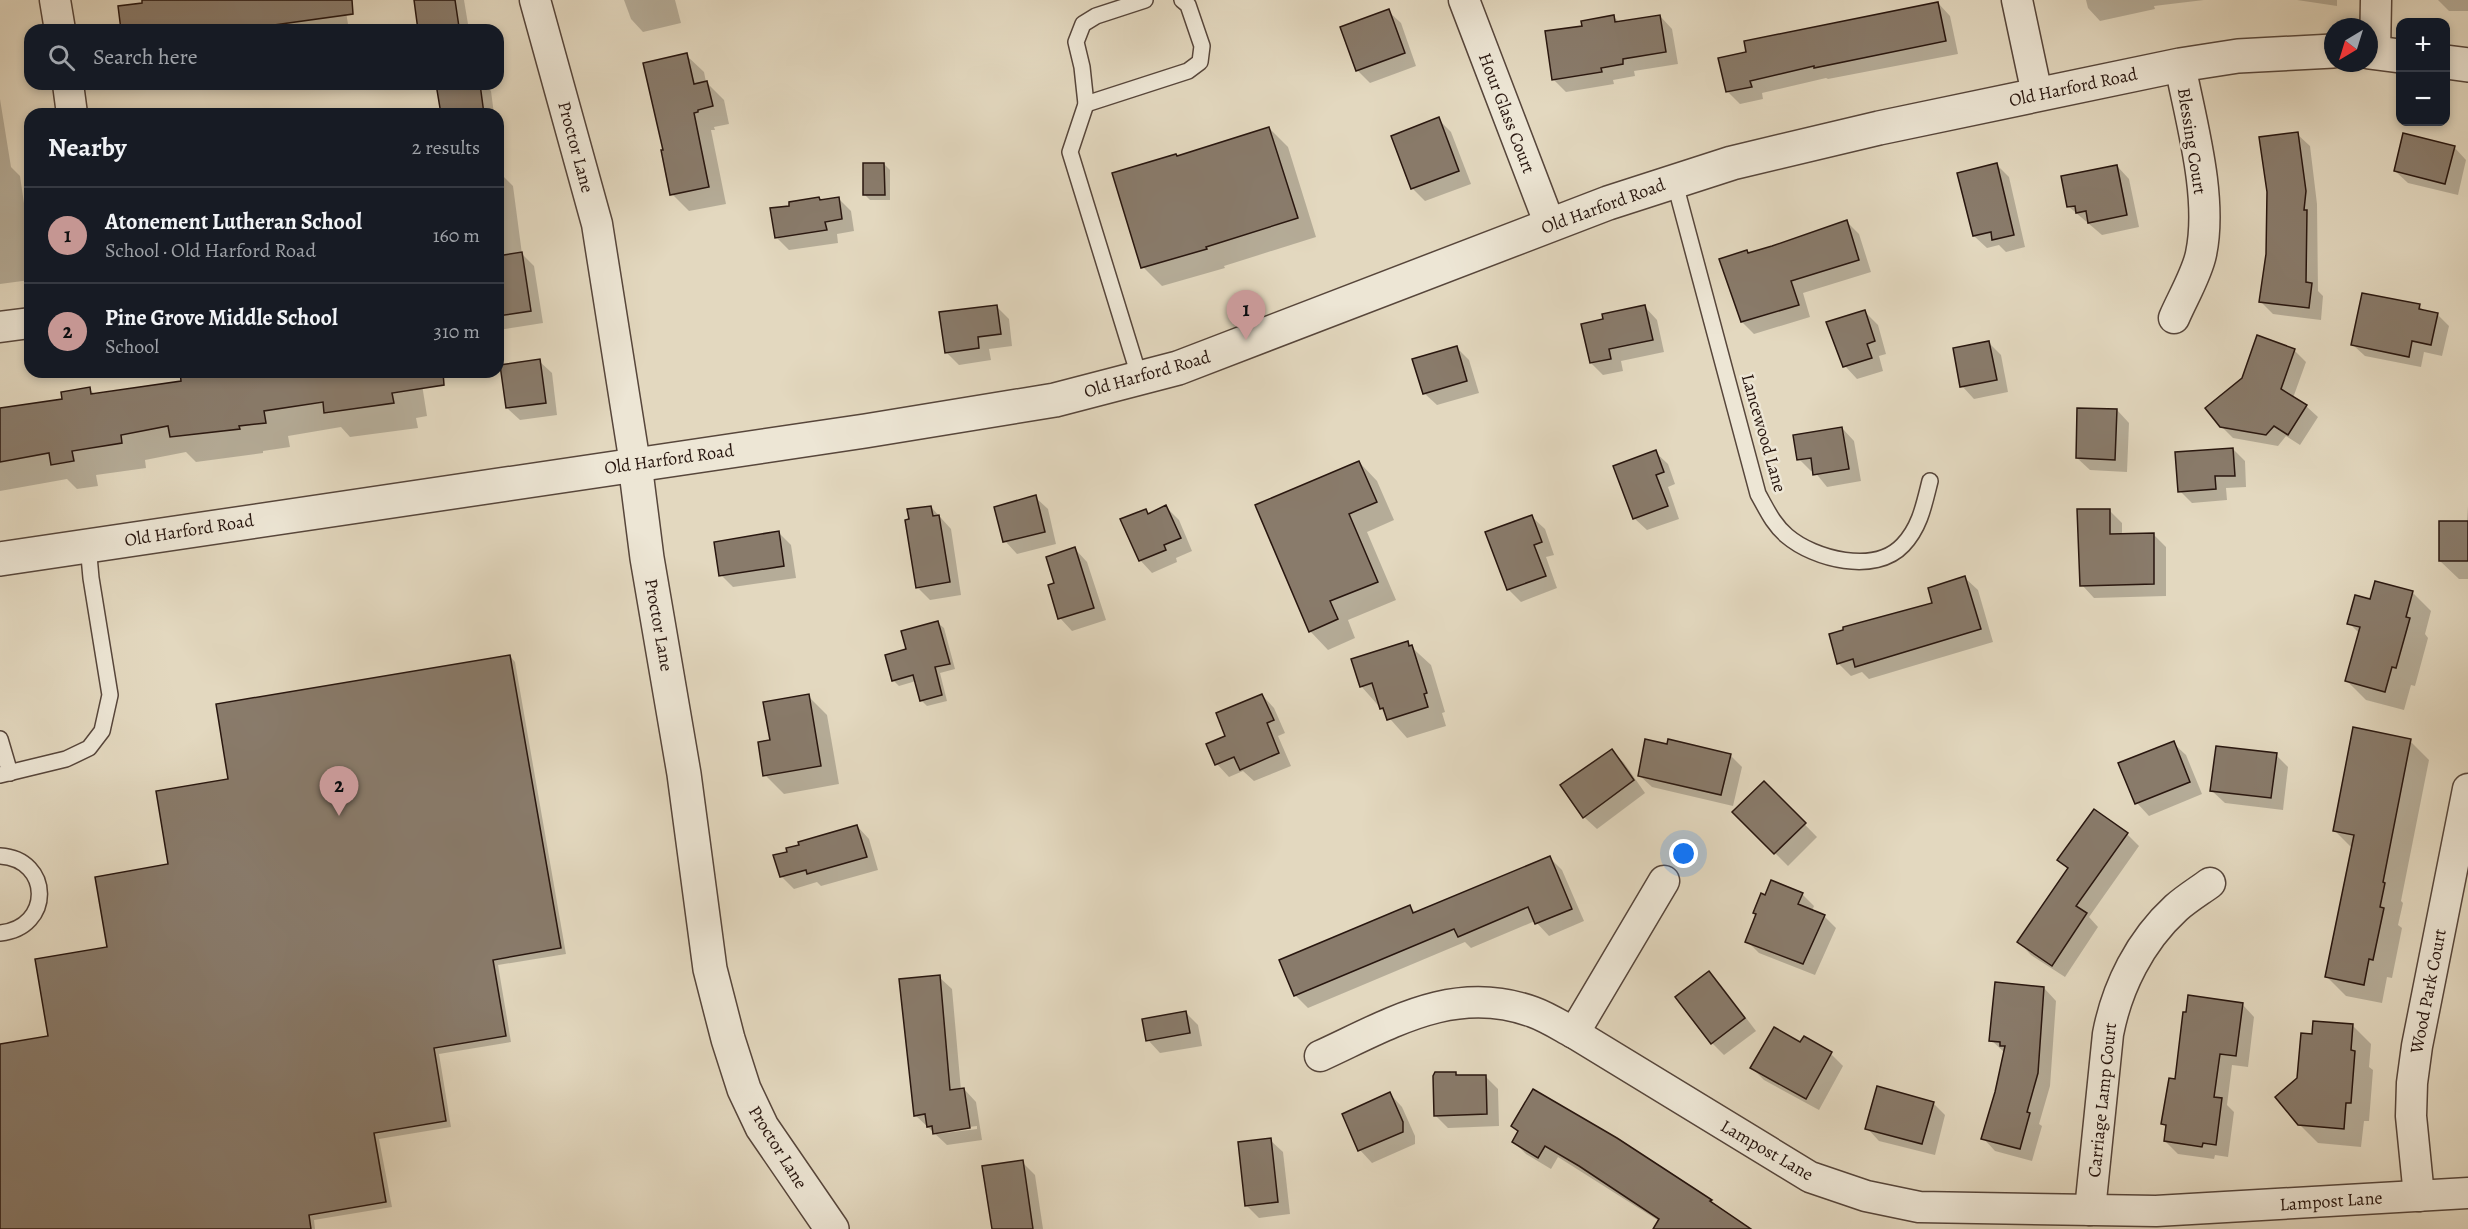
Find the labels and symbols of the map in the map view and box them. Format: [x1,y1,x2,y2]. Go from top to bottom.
north arrow [2324,18,2378,72]
street label: Hour Glass Court [1473,49,1541,177]
street label: Old Harford Road [2007,62,2140,112]
street label: Blessing Court [2172,86,2212,196]
street label: Proctor Lane [552,99,600,195]
street label: Old Harford Road [1538,172,1669,240]
pin: 1 [1226,290,1266,340]
street label: Old Harford Road [1081,344,1213,404]
street label: Lancewood Lane [1736,371,1792,495]
street label: Old Harford Road [603,438,736,480]
street label: Old Harford Road [123,508,256,552]
street label: Proctor Lane [639,577,679,673]
pin: 2 [320,766,358,816]
your location [1669,839,1698,868]
street label: Wood Park Court [2404,927,2452,1056]
street label: Carriage Lamp Court [2082,1021,2122,1179]
street label: Proctor Lane [743,1101,813,1193]
street label: Lampost Lane [1716,1114,1818,1186]
street label: Lampost Lane [2279,1185,2383,1217]

